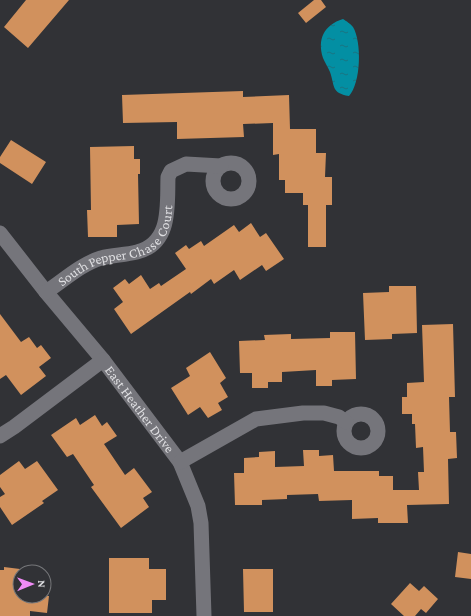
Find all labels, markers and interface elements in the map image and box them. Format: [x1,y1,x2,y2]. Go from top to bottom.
street label: South Pepper Chase Court [54,204,175,289]
street label: East Heather Drive [102,362,178,456]
north arrow [12,564,52,604]
text: N [36,580,48,588]

